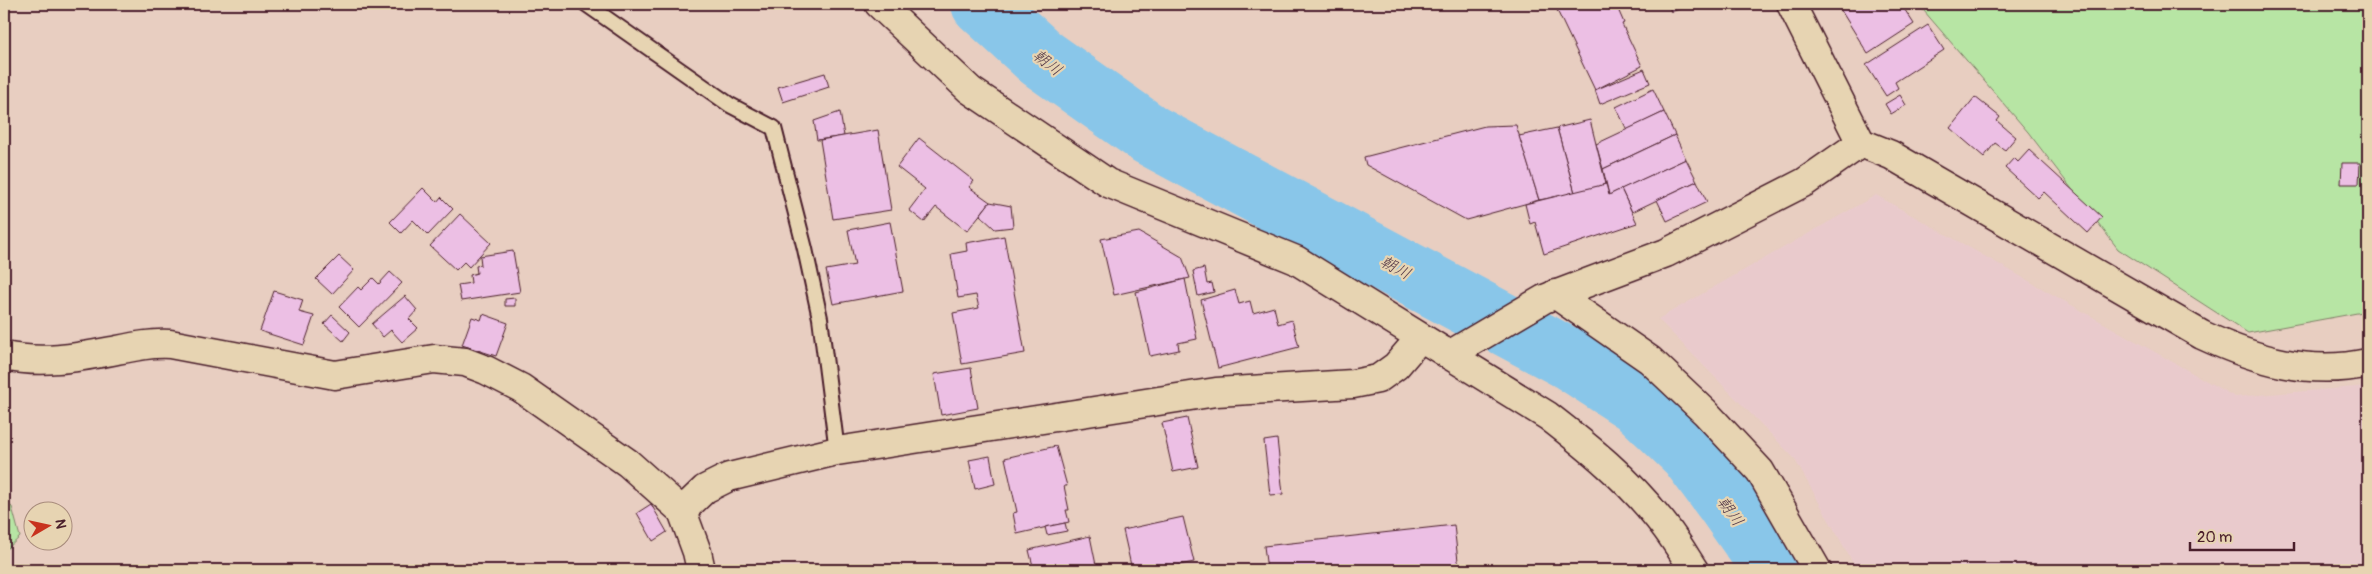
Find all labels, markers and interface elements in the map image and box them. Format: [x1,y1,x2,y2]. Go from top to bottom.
water label: 朝川 [1029,45,1066,81]
water label: 朝川 [1377,252,1414,284]
water label: 朝川 [1713,493,1748,530]
north arrow [22,502,72,552]
text: N [51,518,69,530]
scale bar [2190,519,2293,551]
text: 20 m [2197,528,2232,547]

